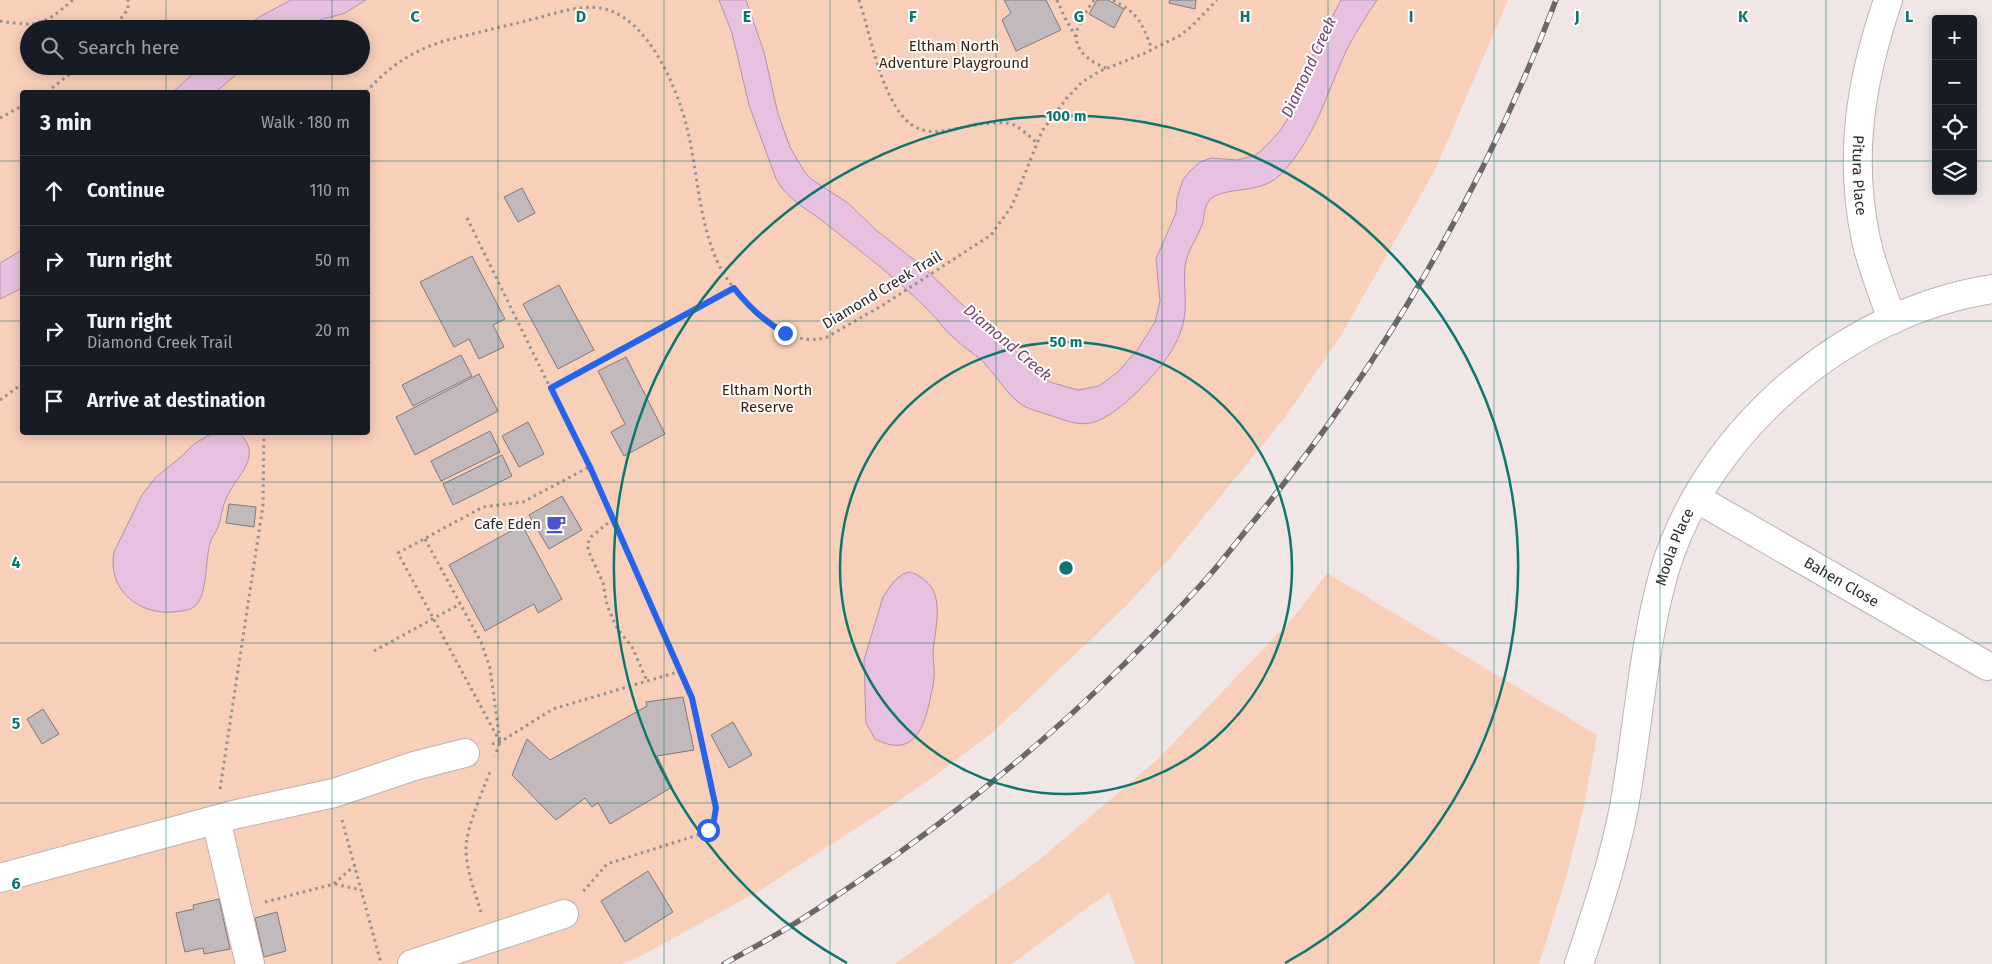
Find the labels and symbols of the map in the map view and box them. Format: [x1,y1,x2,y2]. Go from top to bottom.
text: C [410,7,420,26]
text: D [576,7,586,26]
text: E [743,7,751,26]
text: F [909,7,917,26]
text: G [1074,7,1084,26]
text: H [1240,7,1250,26]
text: I [1409,7,1413,26]
text: J [1573,7,1580,26]
text: K [1738,7,1749,26]
text: L [1905,7,1913,26]
water label: Diamond Creek [1277,14,1340,121]
park label: Eltham North Adventure Playground [879,37,1029,72]
text: 100 m [1046,107,1086,125]
street label: Pitura Place [1849,135,1871,217]
street label: Diamond Creek Trail [819,247,946,333]
water label: Diamond Creek [960,300,1056,385]
route end [774,322,797,345]
text: 50 m [1049,333,1083,351]
park label: Eltham North Reserve [722,381,812,416]
street label: Moola Place [1652,505,1698,588]
cafe icon: Cafe Eden [545,513,567,535]
place label: Cafe Eden [474,515,541,533]
text: 4 [11,553,21,572]
street label: Bahen Close [1801,553,1882,611]
centre of rings [1057,559,1075,577]
text: 5 [12,714,21,733]
route start [697,819,720,842]
text: 6 [11,874,21,893]

